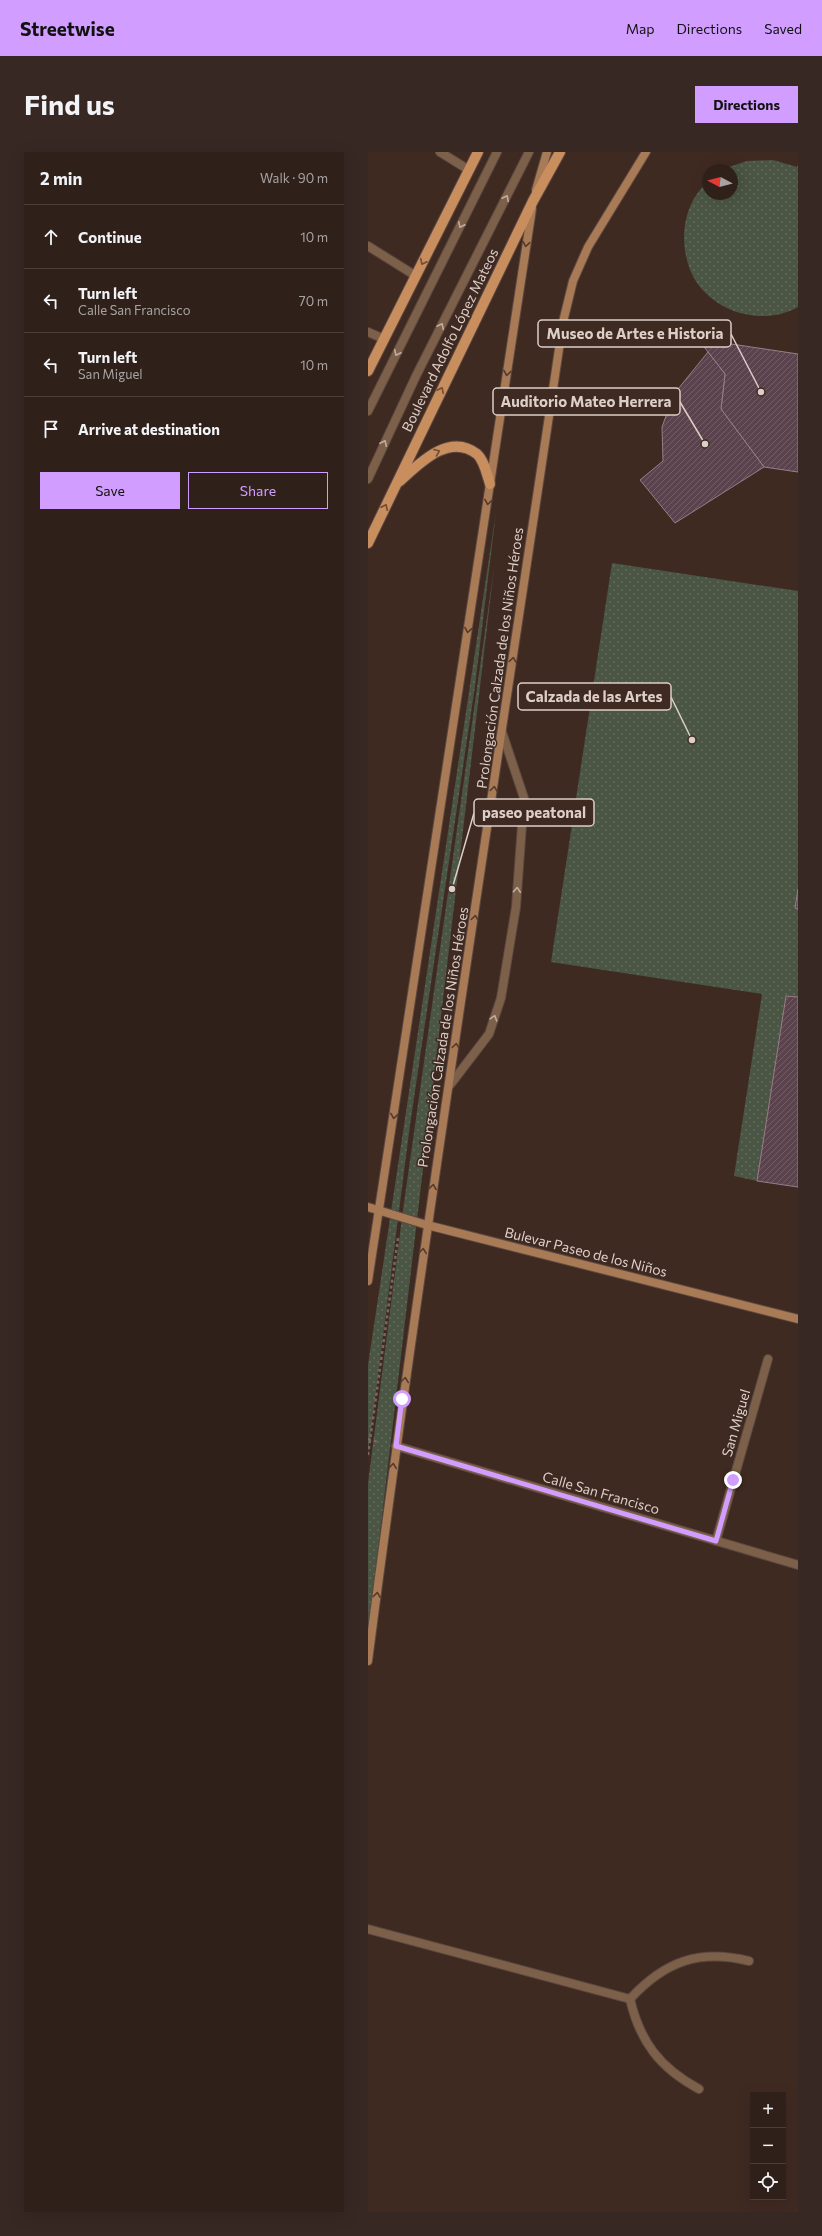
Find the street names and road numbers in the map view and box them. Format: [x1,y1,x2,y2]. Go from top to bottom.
street label: Boulevard Adolfo López Mateos [398,245,501,434]
street label: Prolongación Calzada de los Niños Héroes [473,526,526,790]
street label: Prolongación Calzada de los Niños Héroes [414,905,472,1168]
street label: Bulevar Paseo de los Niños [503,1223,669,1280]
street label: San Miguel [718,1387,753,1459]
street label: Calle San Francisco [541,1468,662,1517]

